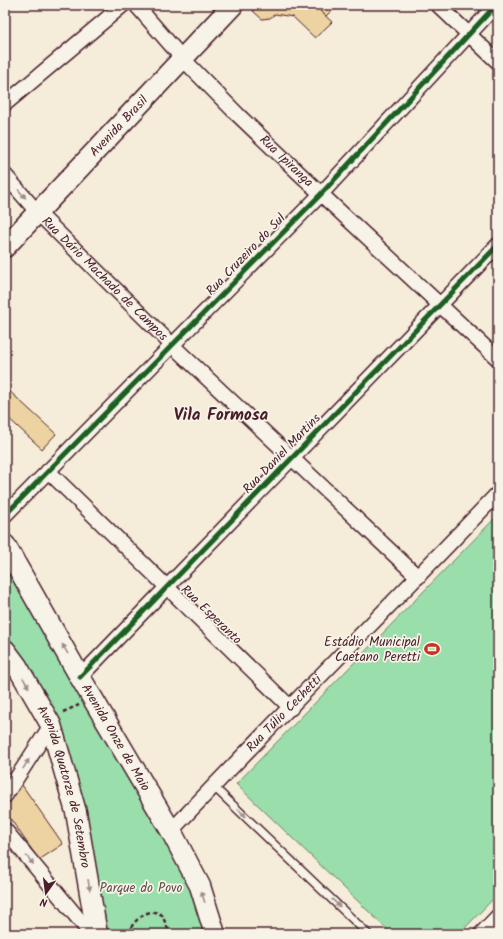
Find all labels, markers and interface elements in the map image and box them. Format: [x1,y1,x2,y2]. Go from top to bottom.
street label: Avenida Brasil [85,91,153,162]
street label: Rua Ipiranga [255,130,318,192]
one-way arrow [17,189,26,199]
street label: Rua Cruzeiro do Sul [201,209,291,301]
street label: Rua Dário Machado de Campos [37,211,173,346]
district label: Vila Formosa [174,402,269,429]
street label: Rua Daniel Martins [238,409,326,499]
street label: Rua Esperanto [175,580,247,650]
place label: Estádio Municipal Caetano Peretti [324,632,421,668]
sports icon: Estádio Municipal Caetano Peretti [423,640,441,658]
one-way arrow [61,644,68,655]
street label: Rua Túlio Cechetti [241,669,327,757]
one-way arrow [23,677,30,689]
street label: Avenida Onze de Maio [76,680,156,795]
street label: Avenida Quatorze de Setembro [31,701,96,870]
one-way arrow [22,758,30,769]
one-way arrow [237,808,247,818]
one-way arrow [26,855,34,866]
north arrow [26,873,66,913]
park label: Parque do Povo [100,878,183,899]
one-way arrow [86,879,92,891]
one-way arrow [200,891,206,903]
text: N [38,892,49,911]
one-way arrow [331,898,341,908]

